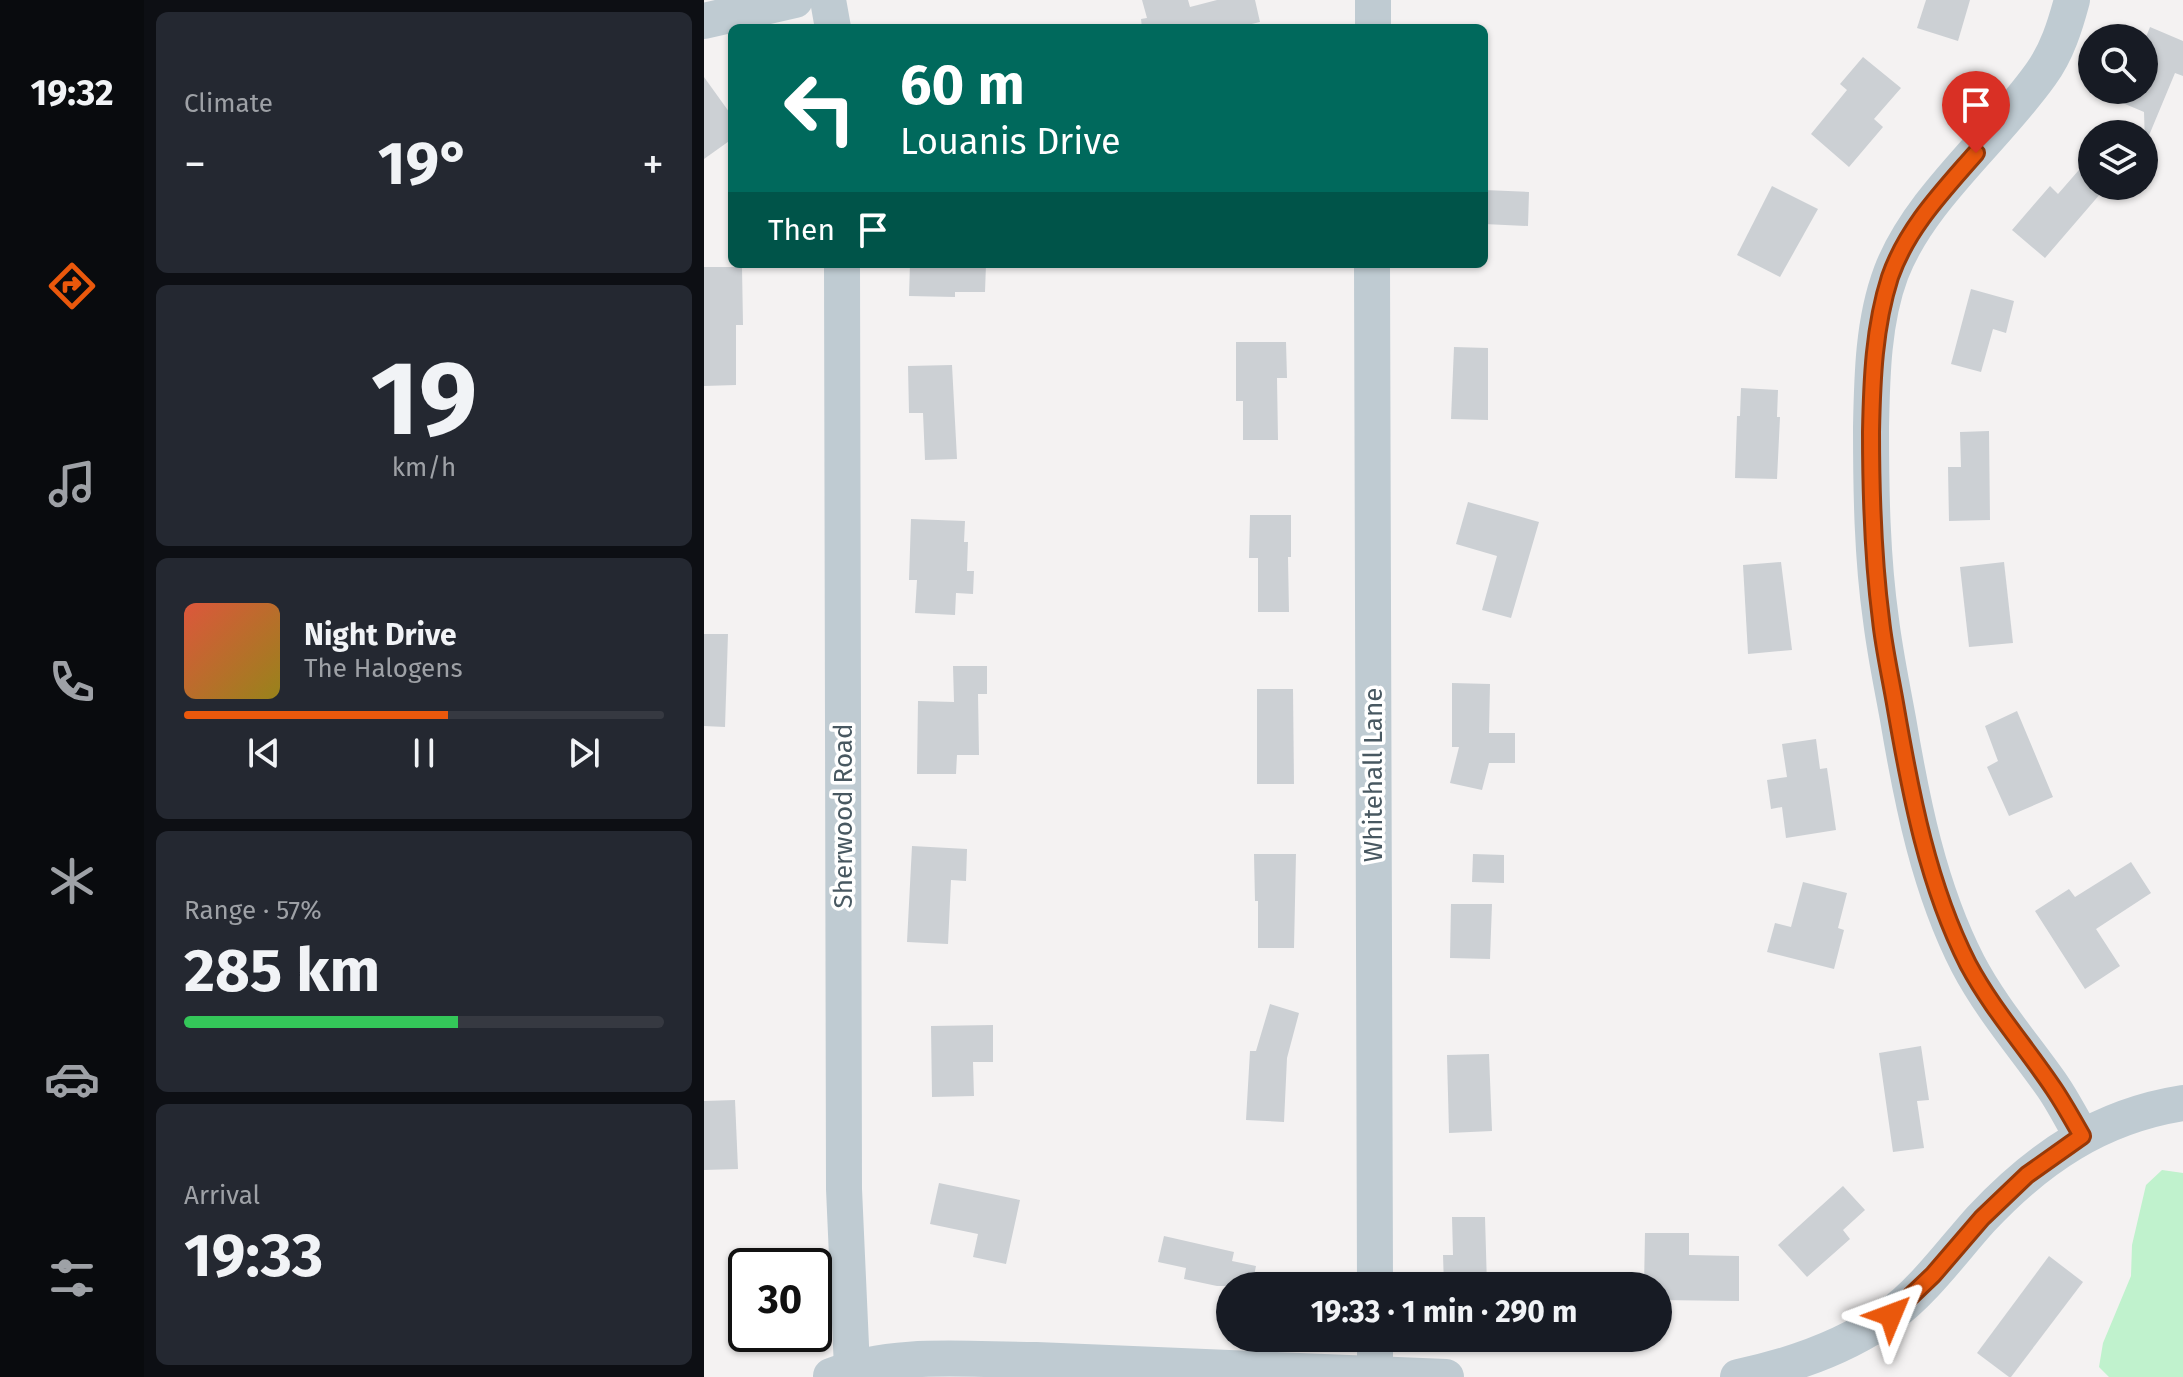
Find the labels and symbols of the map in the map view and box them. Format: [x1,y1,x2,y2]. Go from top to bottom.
pin [1942,71,2010,153]
street label: Whitehall Lane [1358,688,1389,862]
street label: Sherwood Road [828,723,859,909]
speed limit sign: 30 [728,1248,832,1352]
position arrow [1849,1273,1933,1357]

